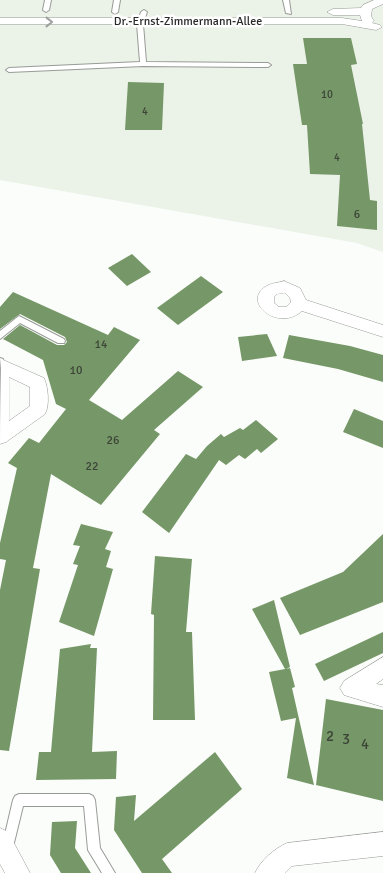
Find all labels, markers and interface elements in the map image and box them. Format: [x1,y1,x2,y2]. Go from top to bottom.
street label: Dr.-Ernst-Zimmermann-Allee [114,14,262,29]
one-way arrow [45,17,53,27]
house number: 10 [321,88,333,101]
house number: 4 [142,105,148,118]
house number: 4 [334,151,340,164]
house number: 6 [354,207,360,222]
house number: 14 [95,337,108,352]
house number: 10 [70,363,82,378]
house number: 26 [107,433,119,448]
house number: 22 [86,459,98,474]
house number: 2 [326,727,334,745]
house number: 3 [342,730,350,748]
house number: 4 [361,735,369,753]

